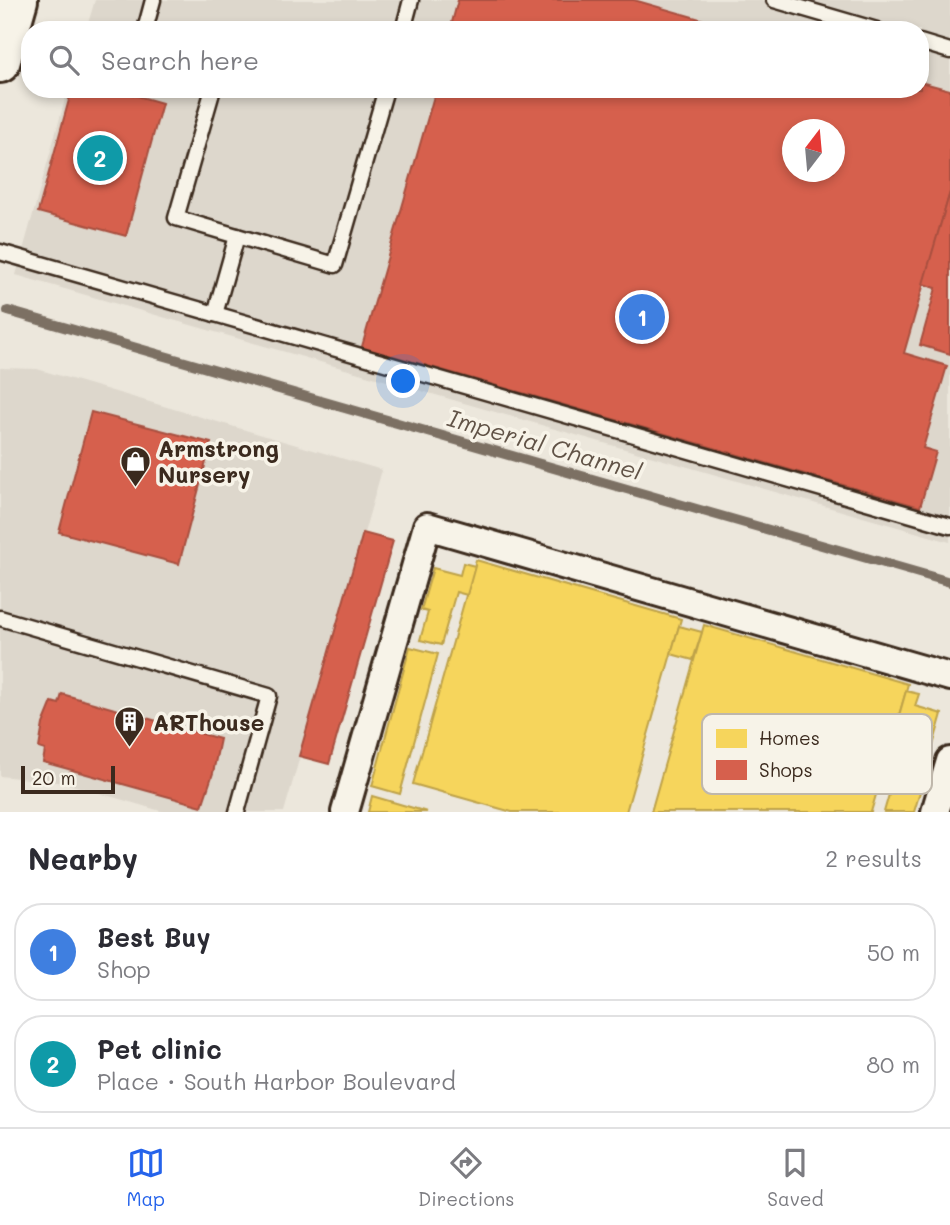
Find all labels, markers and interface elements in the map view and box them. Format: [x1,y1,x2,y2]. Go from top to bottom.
search box [21,21,929,98]
icon: search [45,41,83,79]
text: Search here [101,43,259,77]
north arrow [782,119,845,182]
pin: 2 [77,132,123,184]
pin: 1 [619,291,665,343]
your location [386,364,420,398]
water label: Imperial Channel [444,401,646,487]
place label: Armstrong Nursery [158,433,279,489]
shop icon: Armstrong Nursery [118,444,152,488]
building icon: ARThouse [113,705,147,749]
place label: ARThouse [153,707,264,737]
legend [702,714,932,794]
text: Homes [759,725,820,750]
text: Shops [759,757,813,782]
scale bar [21,763,116,795]
text: 20 m [32,765,76,790]
text: Nearby [28,838,138,878]
text: 2 results [825,843,922,873]
text: Best Buy [97,920,211,954]
text: 1 [48,937,58,967]
text: 50 m [867,937,920,967]
text: Shop [97,954,151,984]
text: Pet clinic [97,1032,222,1066]
text: 2 [47,1049,59,1079]
text: 80 m [866,1049,920,1079]
text: Place · South Harbor Boulevard [97,1066,456,1096]
tab: Map [126,1144,165,1211]
tab: Directions [418,1144,514,1211]
tab: Saved [767,1144,824,1211]

